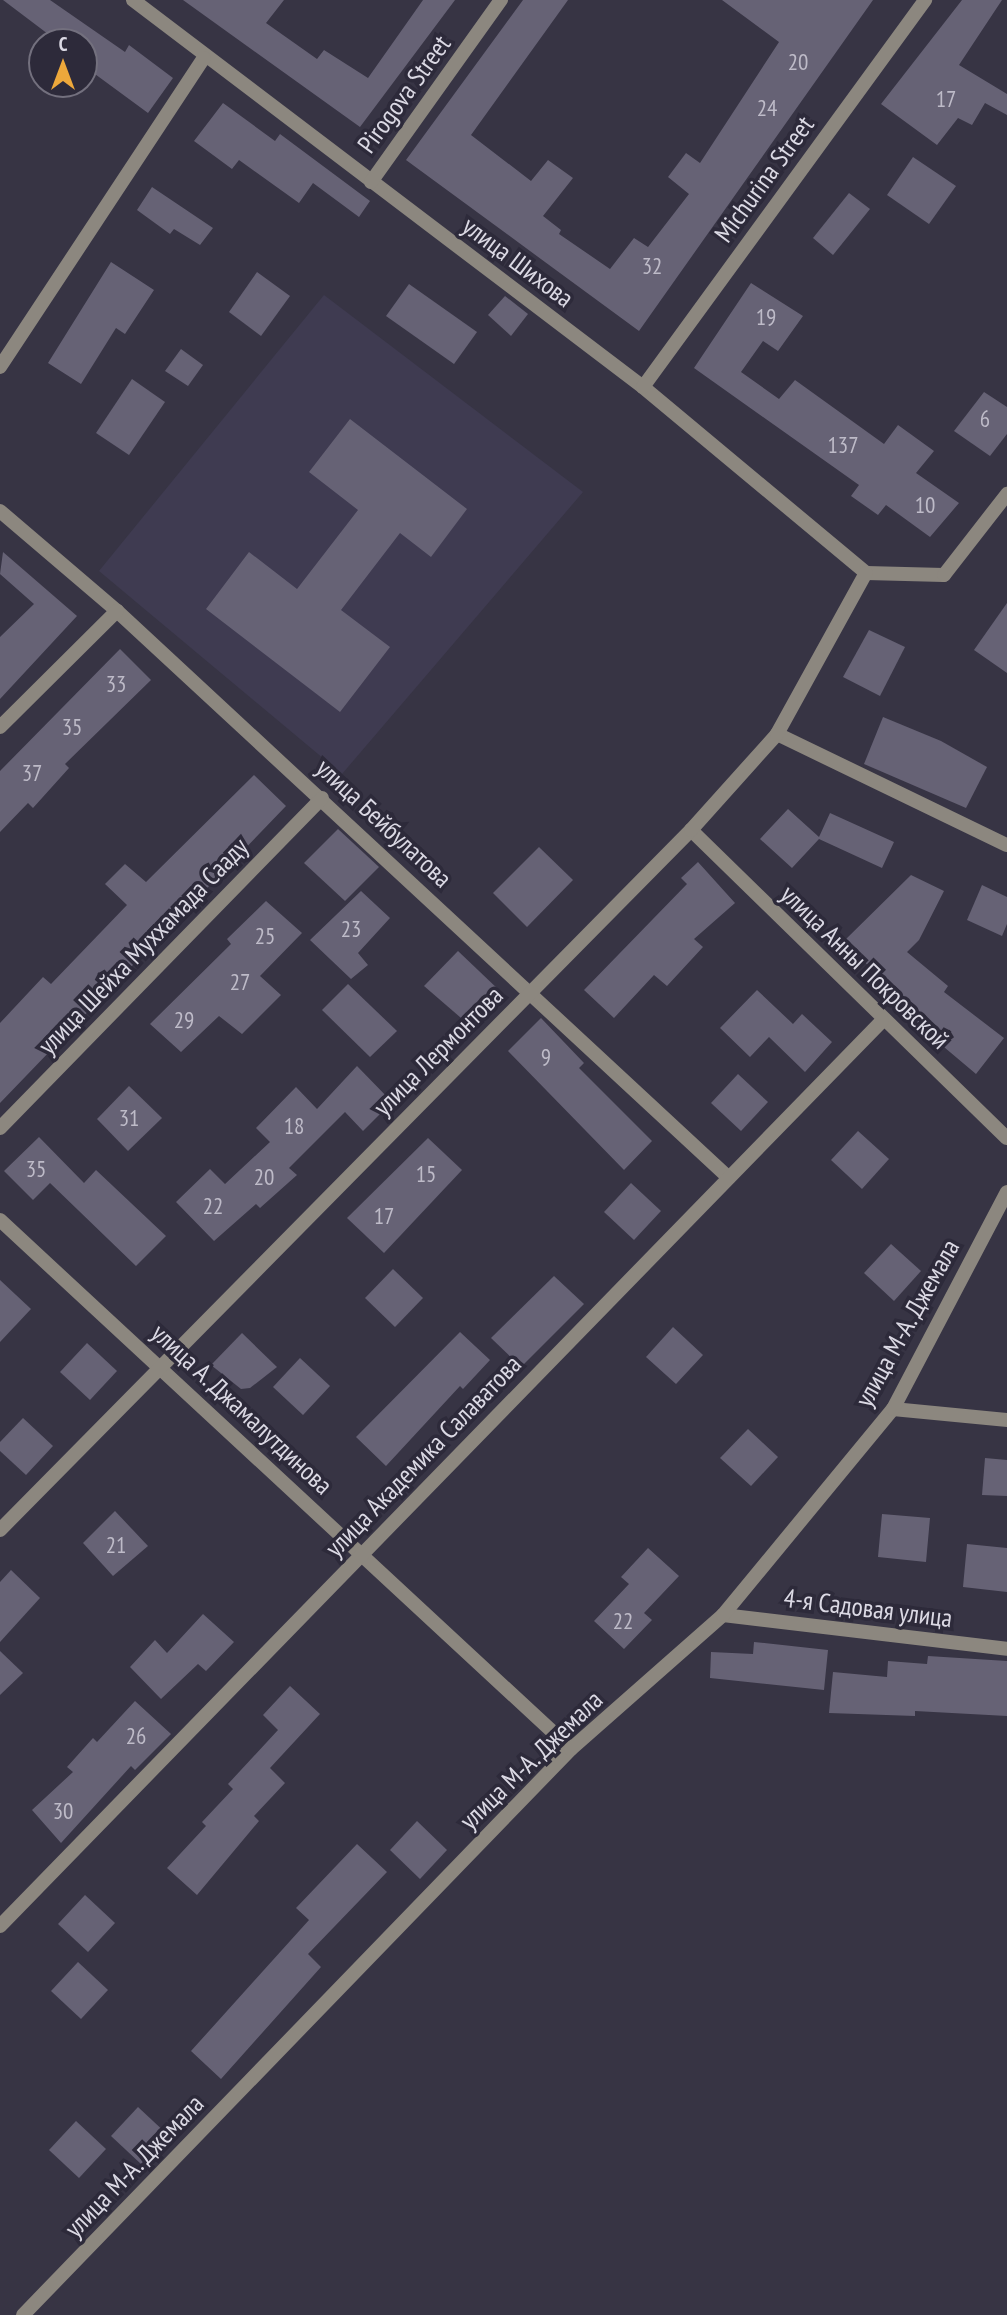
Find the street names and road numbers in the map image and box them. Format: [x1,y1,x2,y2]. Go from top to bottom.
street label: Pirogova Street [351,29,457,159]
street label: Michurina Street [708,110,820,248]
street label: улица Шихова [456,210,580,314]
street label: улица Бейбулатова [310,752,458,894]
street label: улица Шейха Муххамада Сааду [31,831,255,1061]
street label: улица Анны Покровской [774,878,956,1056]
street label: улица Лермонтова [367,980,509,1122]
street label: улица М-А. Джемала [848,1233,966,1413]
street label: улица А. Джамалутдинова [144,1316,340,1502]
street label: улица Академика Салаватова [318,1348,528,1564]
street label: 4-я Садовая улица [782,1582,954,1634]
street label: улица М-А. Джемала [452,1683,610,1837]
street label: улица М-А. Джемала [57,2087,211,2245]

